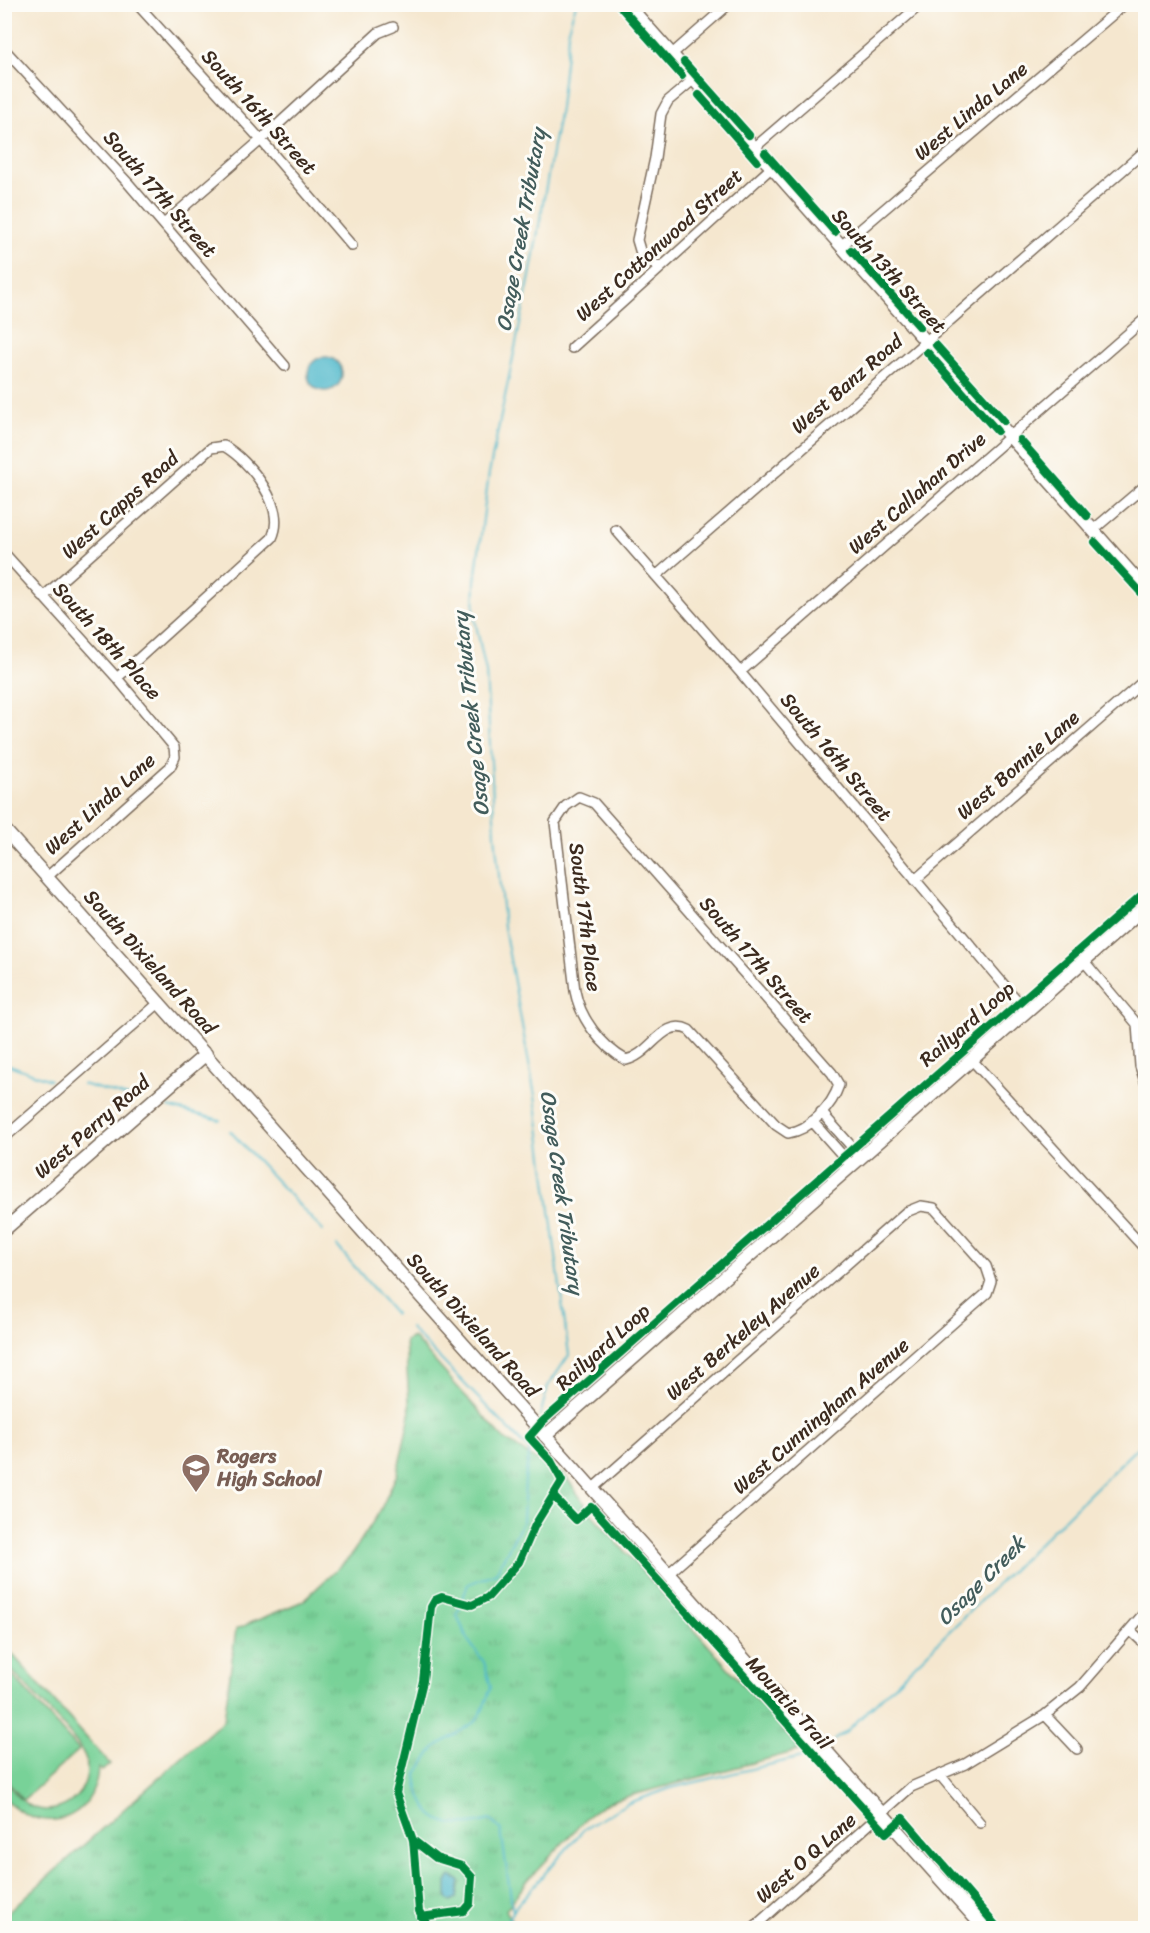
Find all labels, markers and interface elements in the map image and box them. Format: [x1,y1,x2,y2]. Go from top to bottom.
street label: South 16th Street [192,41,326,183]
street label: West Linda Lane [906,52,1036,170]
street label: South 17th Street [94,122,226,266]
water label: Osage Creek Tributary [484,123,558,334]
street label: West Cottonwood Street [567,160,751,330]
street label: South 13th Street [822,200,956,342]
street label: West Banz Road [783,324,912,443]
street label: West Callahan Drive [840,422,994,563]
street label: West Capps Road [53,441,188,568]
street label: South 18th Place [44,573,170,709]
water label: Osage Creek Tributary [441,607,501,818]
street label: South 16th Street [771,684,901,830]
street label: West Bonnie Lane [948,701,1088,829]
street label: West Linda Lane [36,744,164,864]
street label: South 17th Place [559,841,611,993]
street label: South Dixieland Road [75,881,226,1044]
street label: South 17th Street [690,888,822,1032]
street label: Railyard Loop [911,972,1023,1076]
street label: West Perry Road [26,1065,159,1188]
water label: Osage Creek Tributary [529,1088,596,1299]
street label: South Dixieland Road [398,1244,549,1407]
street label: West Berkeley Avenue [657,1254,829,1410]
street label: Railyard Loop [547,1294,659,1399]
street label: West Cunningham Avenue [724,1329,918,1503]
place label: Rogers High School [216,1439,323,1497]
school or university icon: Rogers High School [180,1452,212,1494]
water label: Osage Creek [927,1525,1037,1635]
street label: Mountie Trail [737,1648,842,1759]
street label: West O Q Lane [747,1804,865,1912]

